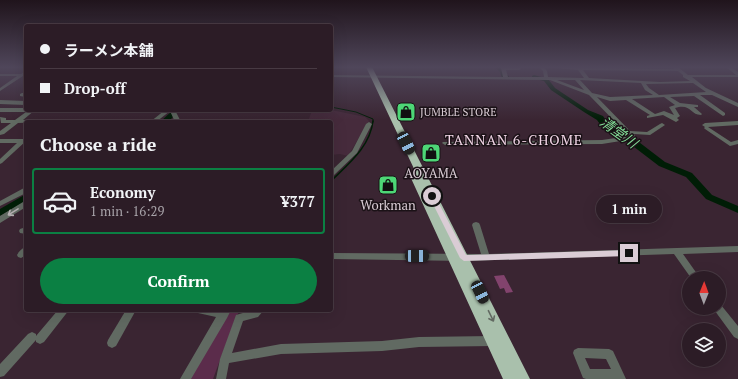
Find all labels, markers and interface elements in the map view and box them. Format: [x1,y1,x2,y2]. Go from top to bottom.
text: ラーメン本舗 [64,40,153,60]
text: Drop-off [64,78,126,98]
shop icon: JUMBLE STORE [395,101,417,123]
place label: JUMBLE STORE [420,105,497,119]
water label: 清堂川 [596,112,643,153]
car [395,130,417,156]
district label: TANNAN 6-CHOME [445,130,583,149]
text: Choose a ride [40,132,156,156]
shop icon: AOYAMA [420,142,442,164]
place label: AOYAMA [404,164,458,182]
shop icon: Workman [377,174,399,196]
text: Economy [90,182,155,202]
icon: car [42,183,78,219]
route start [423,187,441,205]
text: ¥377 [281,191,315,211]
callout: 1 min [596,195,662,223]
place label: Workman [360,196,416,214]
text: 1 min [611,200,647,218]
text: 1 min · 16:29 [90,202,164,220]
one-way arrow [8,208,19,216]
route end [620,244,638,262]
car [405,250,429,262]
button: Confirm [40,258,317,304]
north arrow [682,271,726,315]
map controls [682,271,726,367]
car [469,279,491,305]
one-way arrow [488,309,496,321]
button: layers [682,323,726,367]

